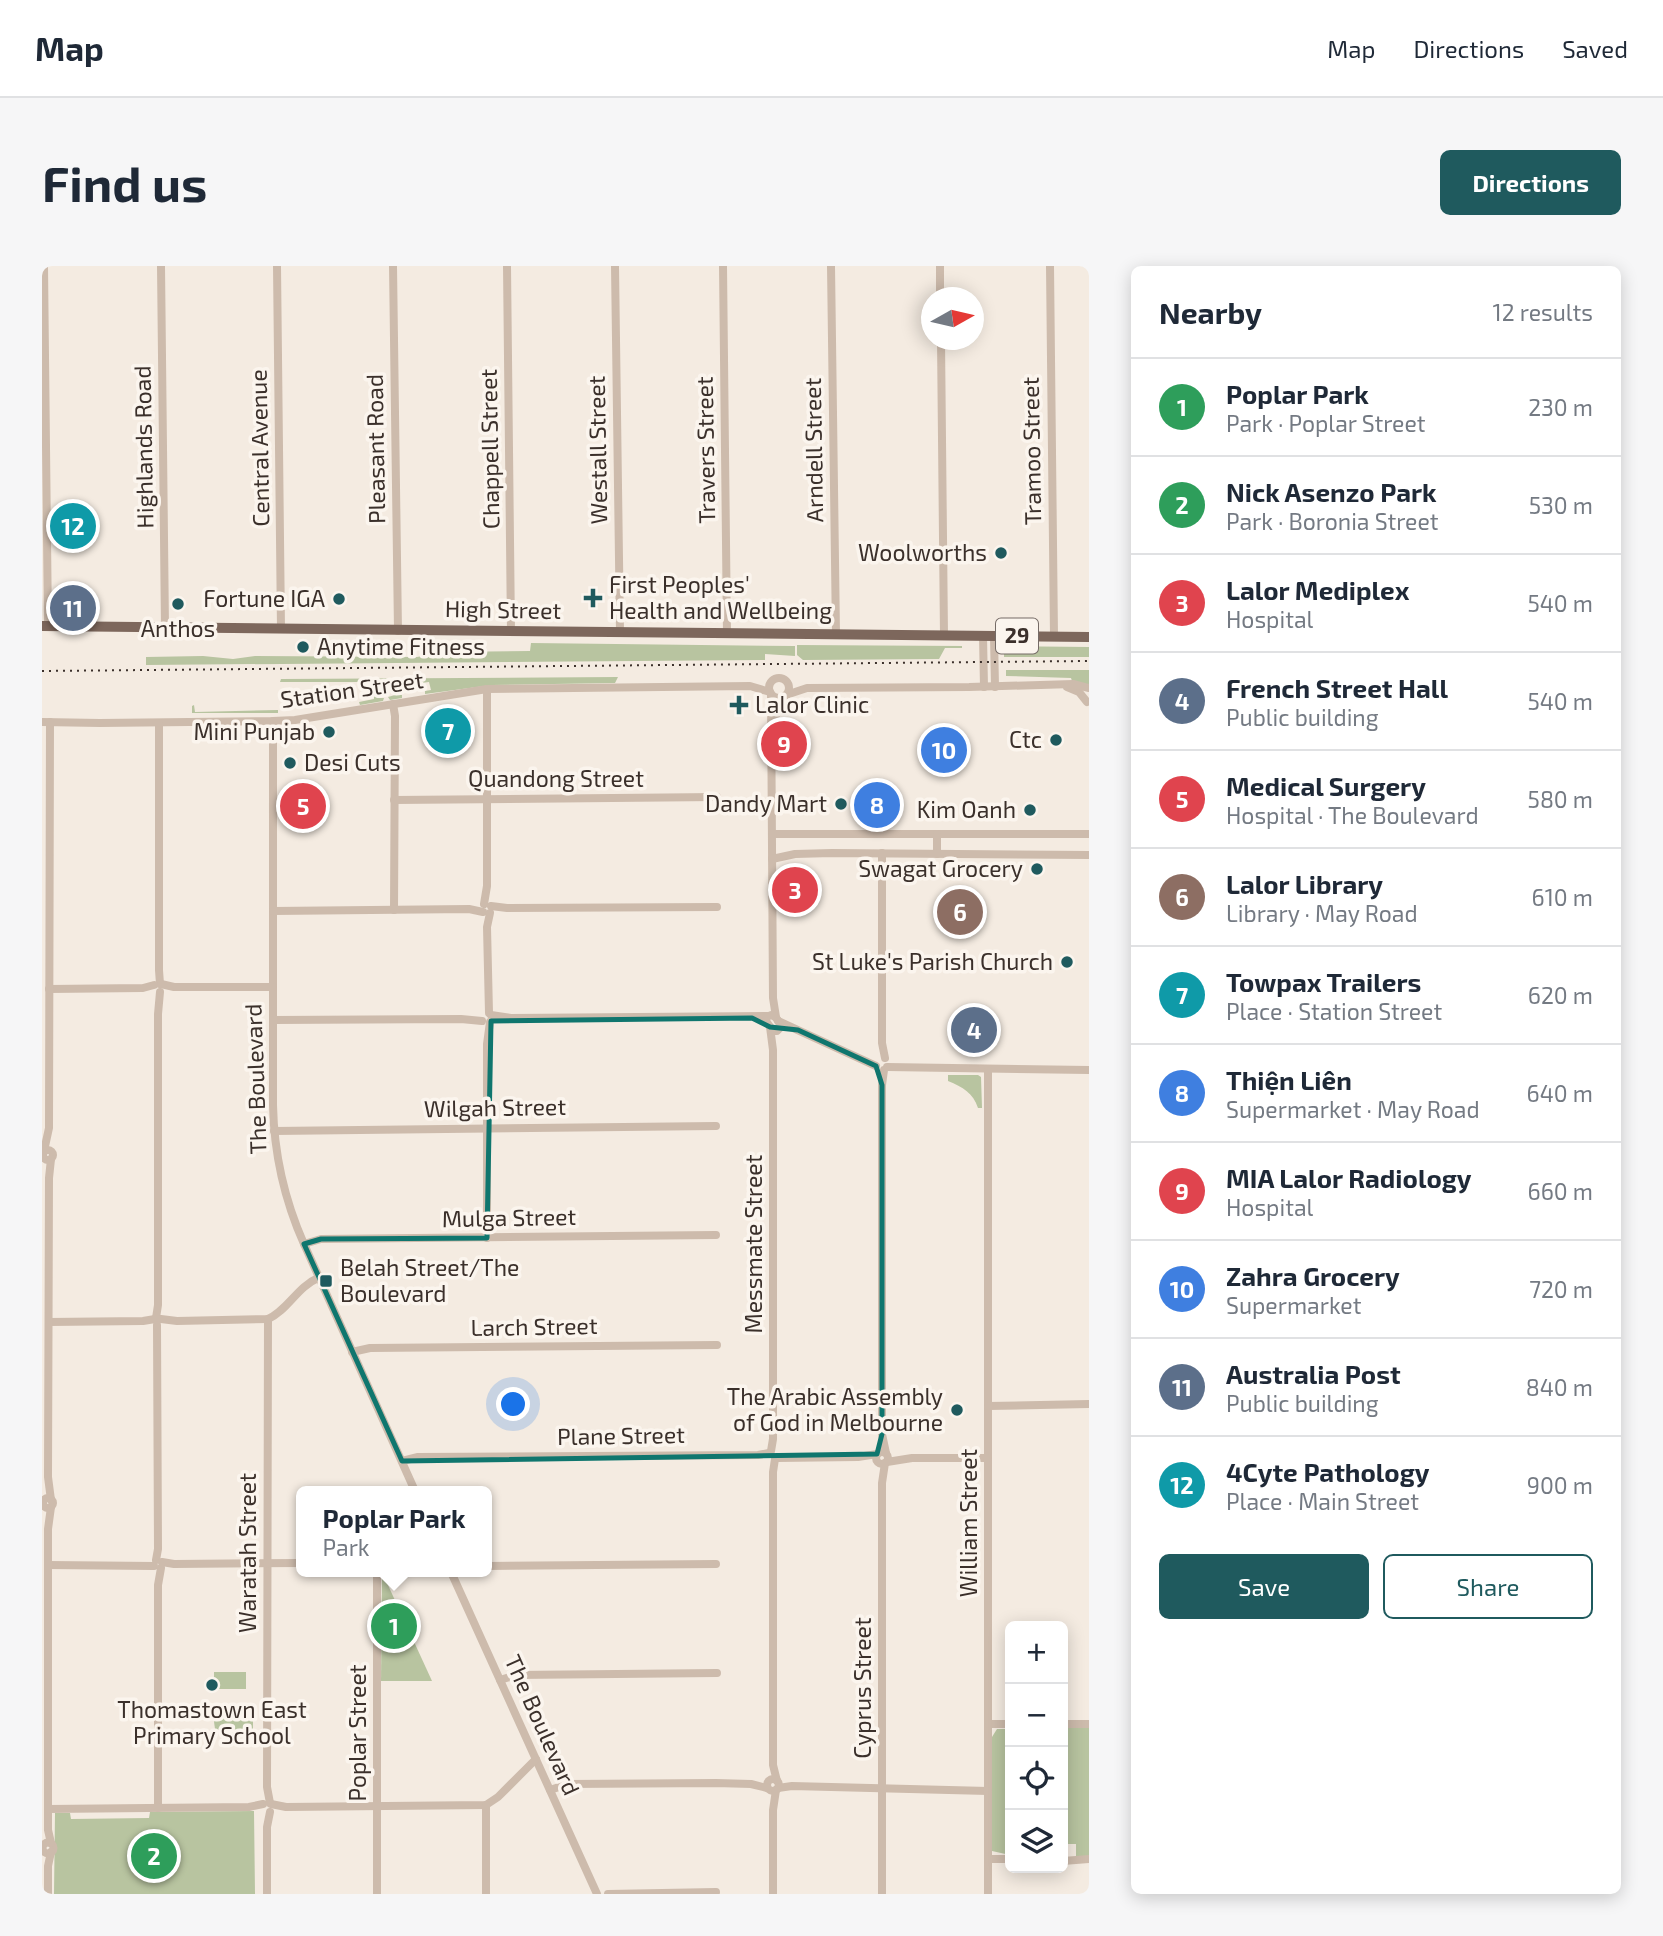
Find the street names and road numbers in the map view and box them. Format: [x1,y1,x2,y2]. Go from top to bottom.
street label: Highlands Road [128,365,158,529]
street label: Chappell Street [474,368,504,529]
street label: Central Avenue [244,369,274,527]
street label: Pleasant Road [360,374,390,524]
street label: Westall Street [582,375,612,525]
street label: Travers Street [690,376,720,524]
street label: Tramoo Street [1016,376,1046,525]
street label: Arndell Street [798,377,828,523]
street label: High Street [445,594,562,624]
road number: 29 [996,618,1038,654]
street label: Station Street [279,665,425,713]
street label: Quandong Street [468,764,644,792]
street label: The Boulevard [238,1003,272,1155]
street label: Wilgah Street [424,1092,566,1122]
street label: Messmate Street [739,1154,767,1333]
street label: Mulga Street [441,1202,577,1232]
street label: Larch Street [470,1311,598,1341]
street label: Plane Street [557,1420,685,1450]
street label: William Street [954,1448,982,1597]
street label: Waratah Street [233,1473,261,1633]
street label: Cyprus Street [848,1617,876,1759]
street label: The Boulevard [499,1650,586,1799]
street label: Poplar Street [343,1664,371,1802]

